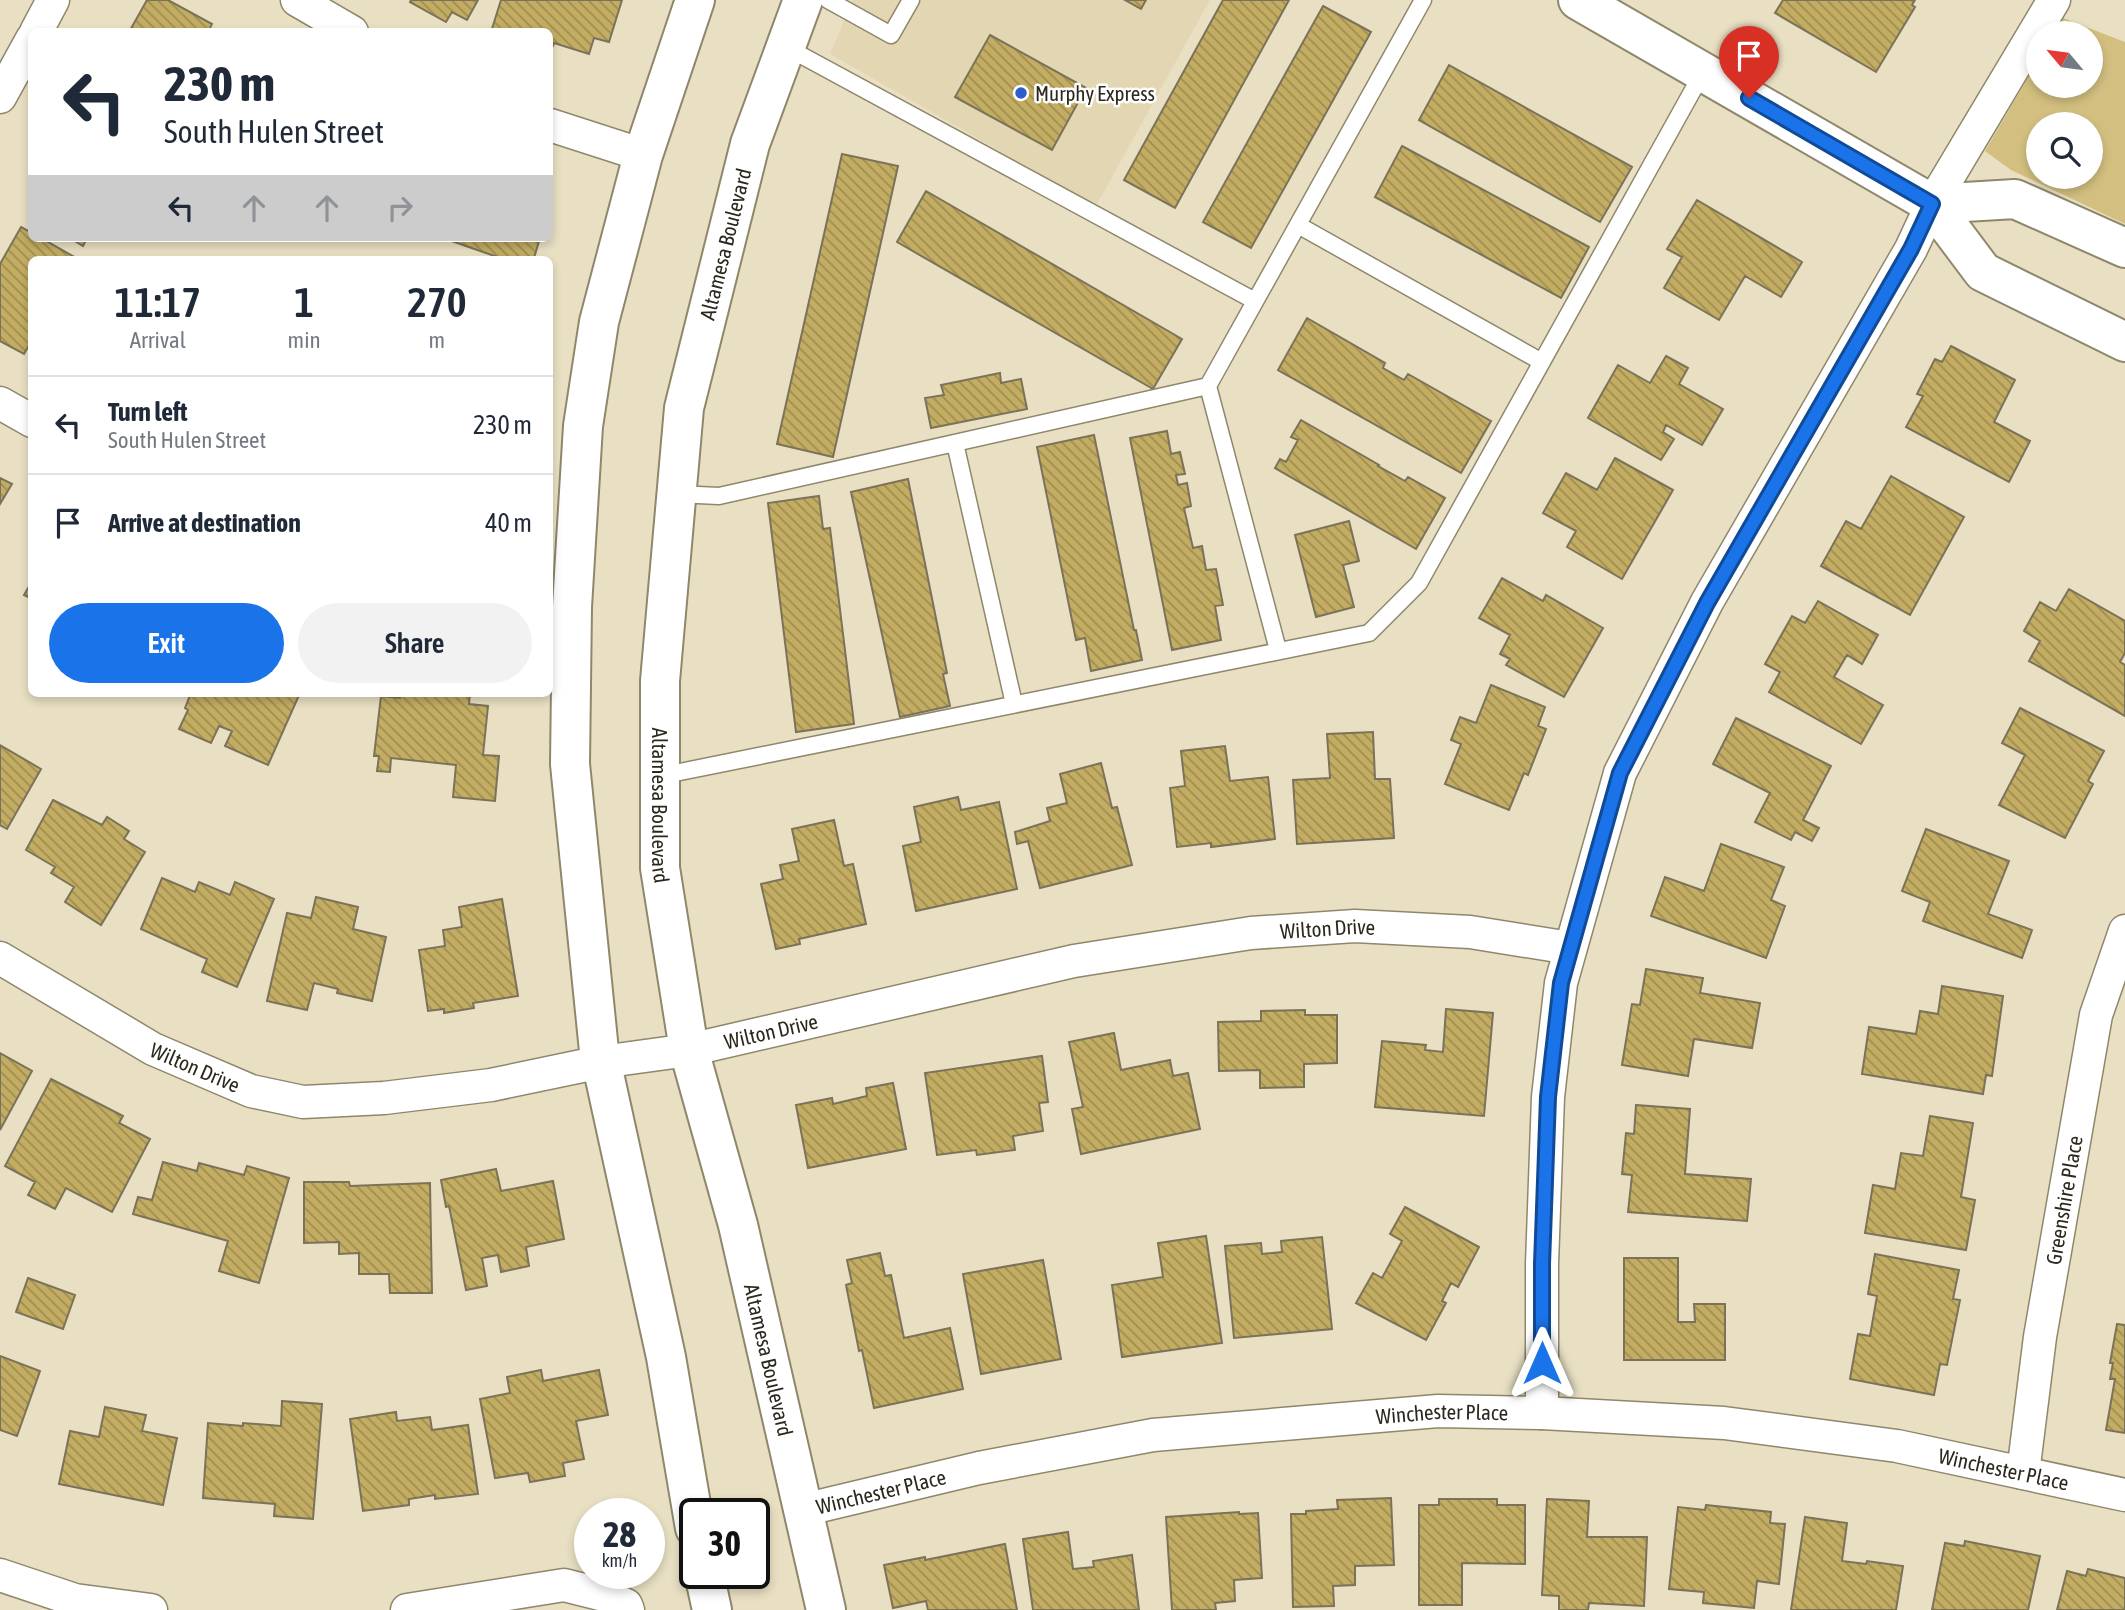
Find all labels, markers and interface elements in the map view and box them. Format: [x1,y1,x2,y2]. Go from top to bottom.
north arrow [2026,21,2104,98]
map controls [2026,21,2103,189]
pin [1719,26,1779,98]
icon: arrive [1730,37,1768,75]
text: 230 m [164,55,275,111]
icon: left [49,56,140,147]
place label: Murphy Express [1035,81,1155,105]
marker: Murphy Express [1013,85,1029,101]
button: search [2026,112,2103,189]
text: South Hulen Street [164,113,384,150]
street label: Altamesa Boulevard [695,166,755,322]
icon: left [162,189,200,227]
icon: ahead [235,189,273,227]
icon: ahead [308,189,346,227]
icon: right [381,189,419,227]
text: 11:17 [115,278,201,326]
text: 1 [294,278,314,326]
text: 270 [407,278,466,326]
text: Arrival [130,327,186,353]
text: min [288,327,321,353]
text: m [429,327,445,353]
text: Turn left [108,397,188,427]
icon: left [49,406,87,444]
text: 230 m [473,410,532,440]
text: South Hulen Street [108,427,266,453]
icon: arrive [49,504,87,542]
text: Arrive at destination [108,508,301,538]
text: 40 m [485,508,532,538]
button: Exit [49,603,284,683]
button: Share [298,603,532,683]
street label: Altamesa Boulevard [648,728,674,885]
street label: Wilton Drive [1279,914,1376,943]
street label: Wilton Drive [722,1009,820,1053]
street label: Wilton Drive [147,1037,244,1097]
street label: Greenshire Place [2041,1134,2087,1266]
street label: Altamesa Boulevard [740,1281,798,1438]
position arrow [1505,1326,1579,1400]
street label: Winchester Place [1375,1399,1508,1428]
street label: Winchester Place [1936,1443,2071,1495]
street label: Winchester Place [814,1464,948,1518]
speed limit sign: 30 [679,1498,770,1589]
text: 28 [603,1514,636,1554]
text: km/h [602,1550,637,1571]

